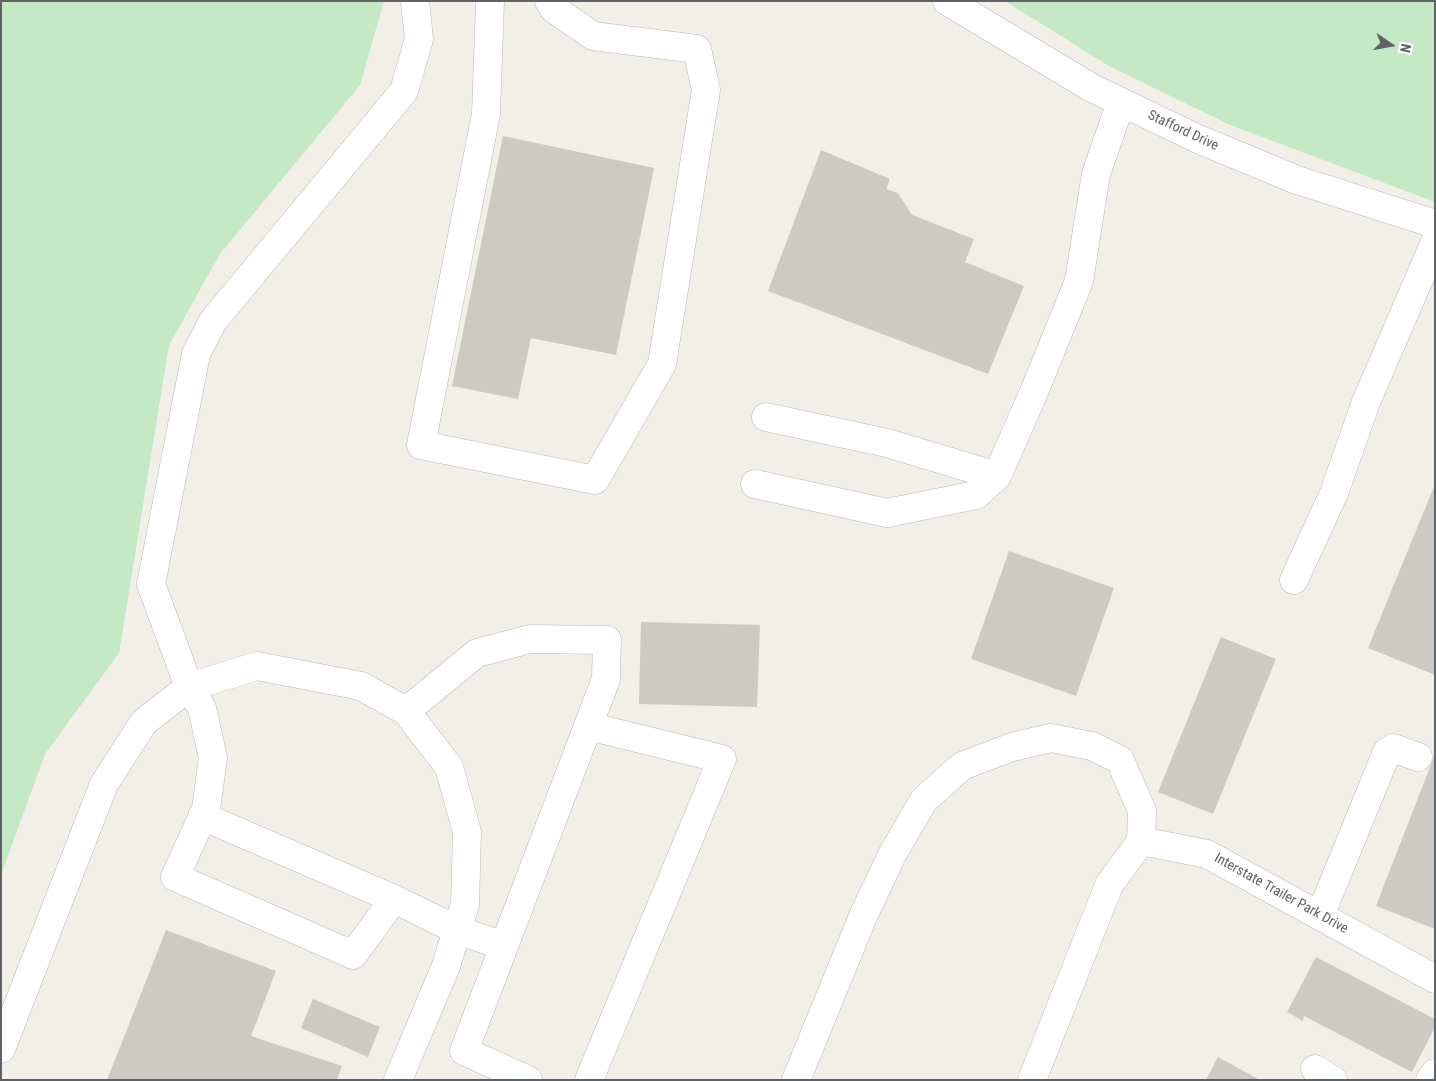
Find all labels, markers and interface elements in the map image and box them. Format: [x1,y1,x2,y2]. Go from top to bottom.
north arrow [1366,20,1416,70]
text: N [1397,42,1414,54]
street label: Stafford Drive [1145,107,1221,155]
street label: Interstate Trailer Park Drive [1211,850,1351,938]

